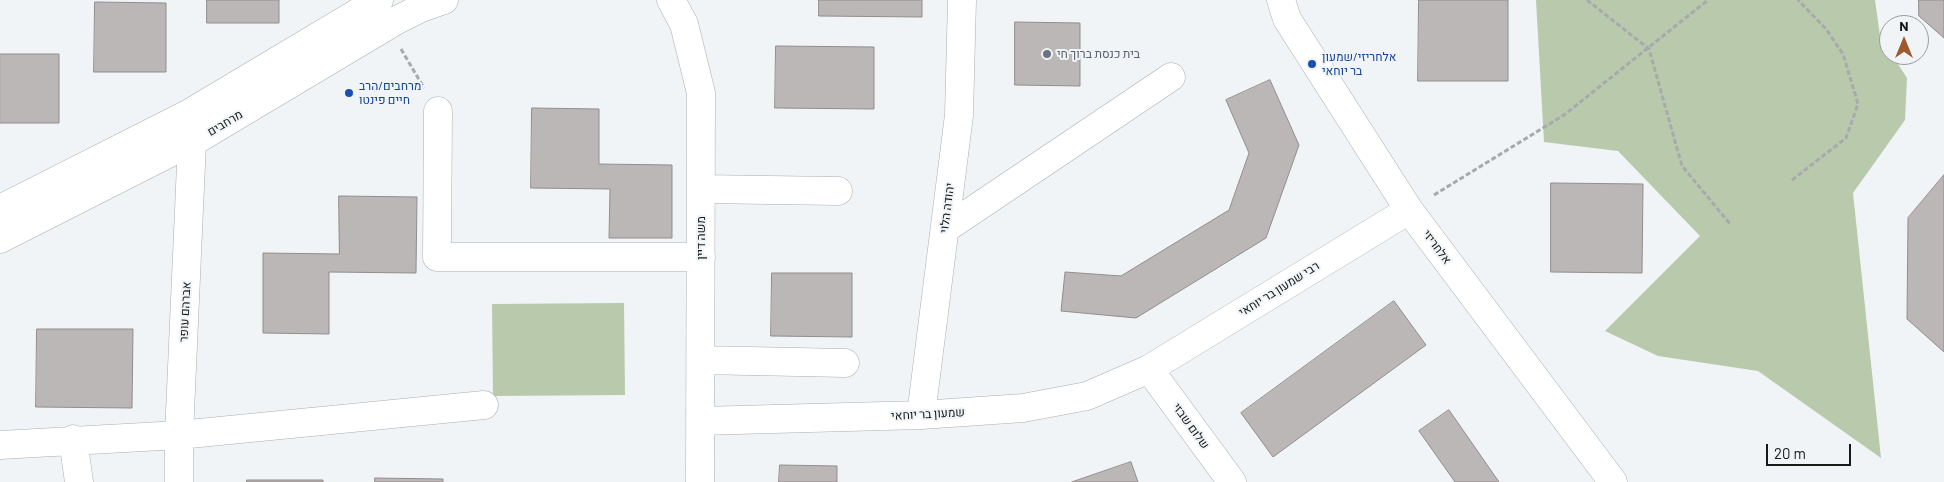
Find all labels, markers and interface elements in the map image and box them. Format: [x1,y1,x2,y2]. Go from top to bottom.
north arrow [1879,15,1929,65]
text: N [1899,17,1909,34]
place label: בית כנסת ברוך חי [1057,47,1140,61]
marker: בית כנסת ברוך חי [1041,48,1053,60]
place label: אלחריזי/שמעון בר יוחאי [1322,50,1396,78]
marker: אלחריזי/שמעון בר יוחאי [1306,58,1318,70]
place label: מרחבים/הרב חיים פינטו [359,79,421,107]
marker: מרחבים/הרב חיים פינטו [343,87,355,99]
street label: מרחבים [205,107,245,139]
street label: יהודה הלוי [937,182,957,234]
street label: משה דיין [694,216,708,260]
street label: אלחריזי [1420,227,1454,267]
street label: רבי שמעון בר יוחאי [1236,258,1322,320]
street label: אברהם עופר [176,281,194,343]
street label: שלום שבזי [1170,400,1212,452]
street label: שמעון בר יוחאי [891,405,965,423]
scale bar [1769,434,1854,466]
text: 20 m [1774,444,1806,462]

